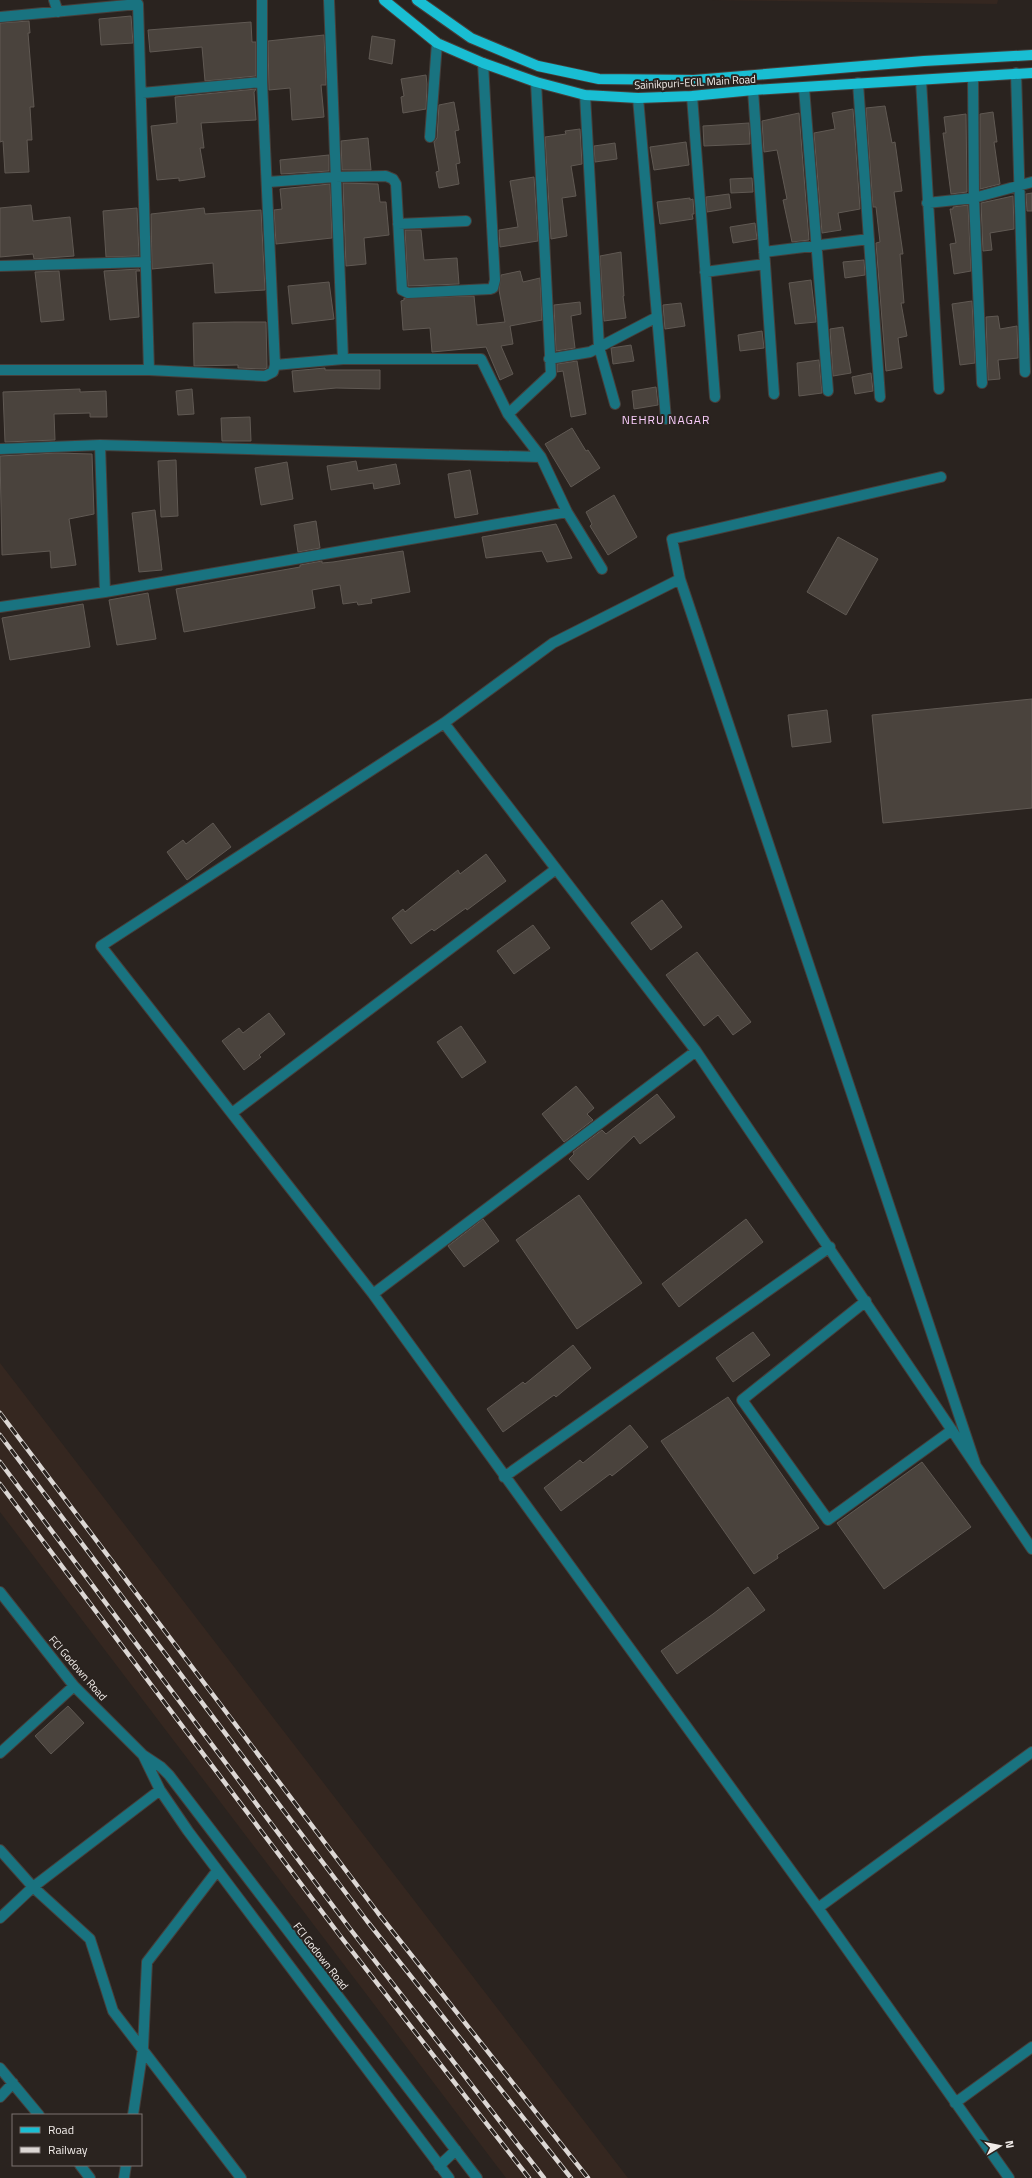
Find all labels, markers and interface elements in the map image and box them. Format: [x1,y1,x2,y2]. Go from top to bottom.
street label: Sainikpuri-ECIL Main Road [634,71,756,93]
district label: NEHRU NAGAR [622,410,710,429]
street label: FCI Godown Road [45,1632,111,1704]
street label: FCI Godown Road [290,1919,352,1993]
legend [12,2114,142,2166]
text: Road [48,2120,74,2139]
north arrow [980,2126,1020,2166]
text: N [1001,2139,1018,2149]
text: Railway [48,2140,88,2159]

